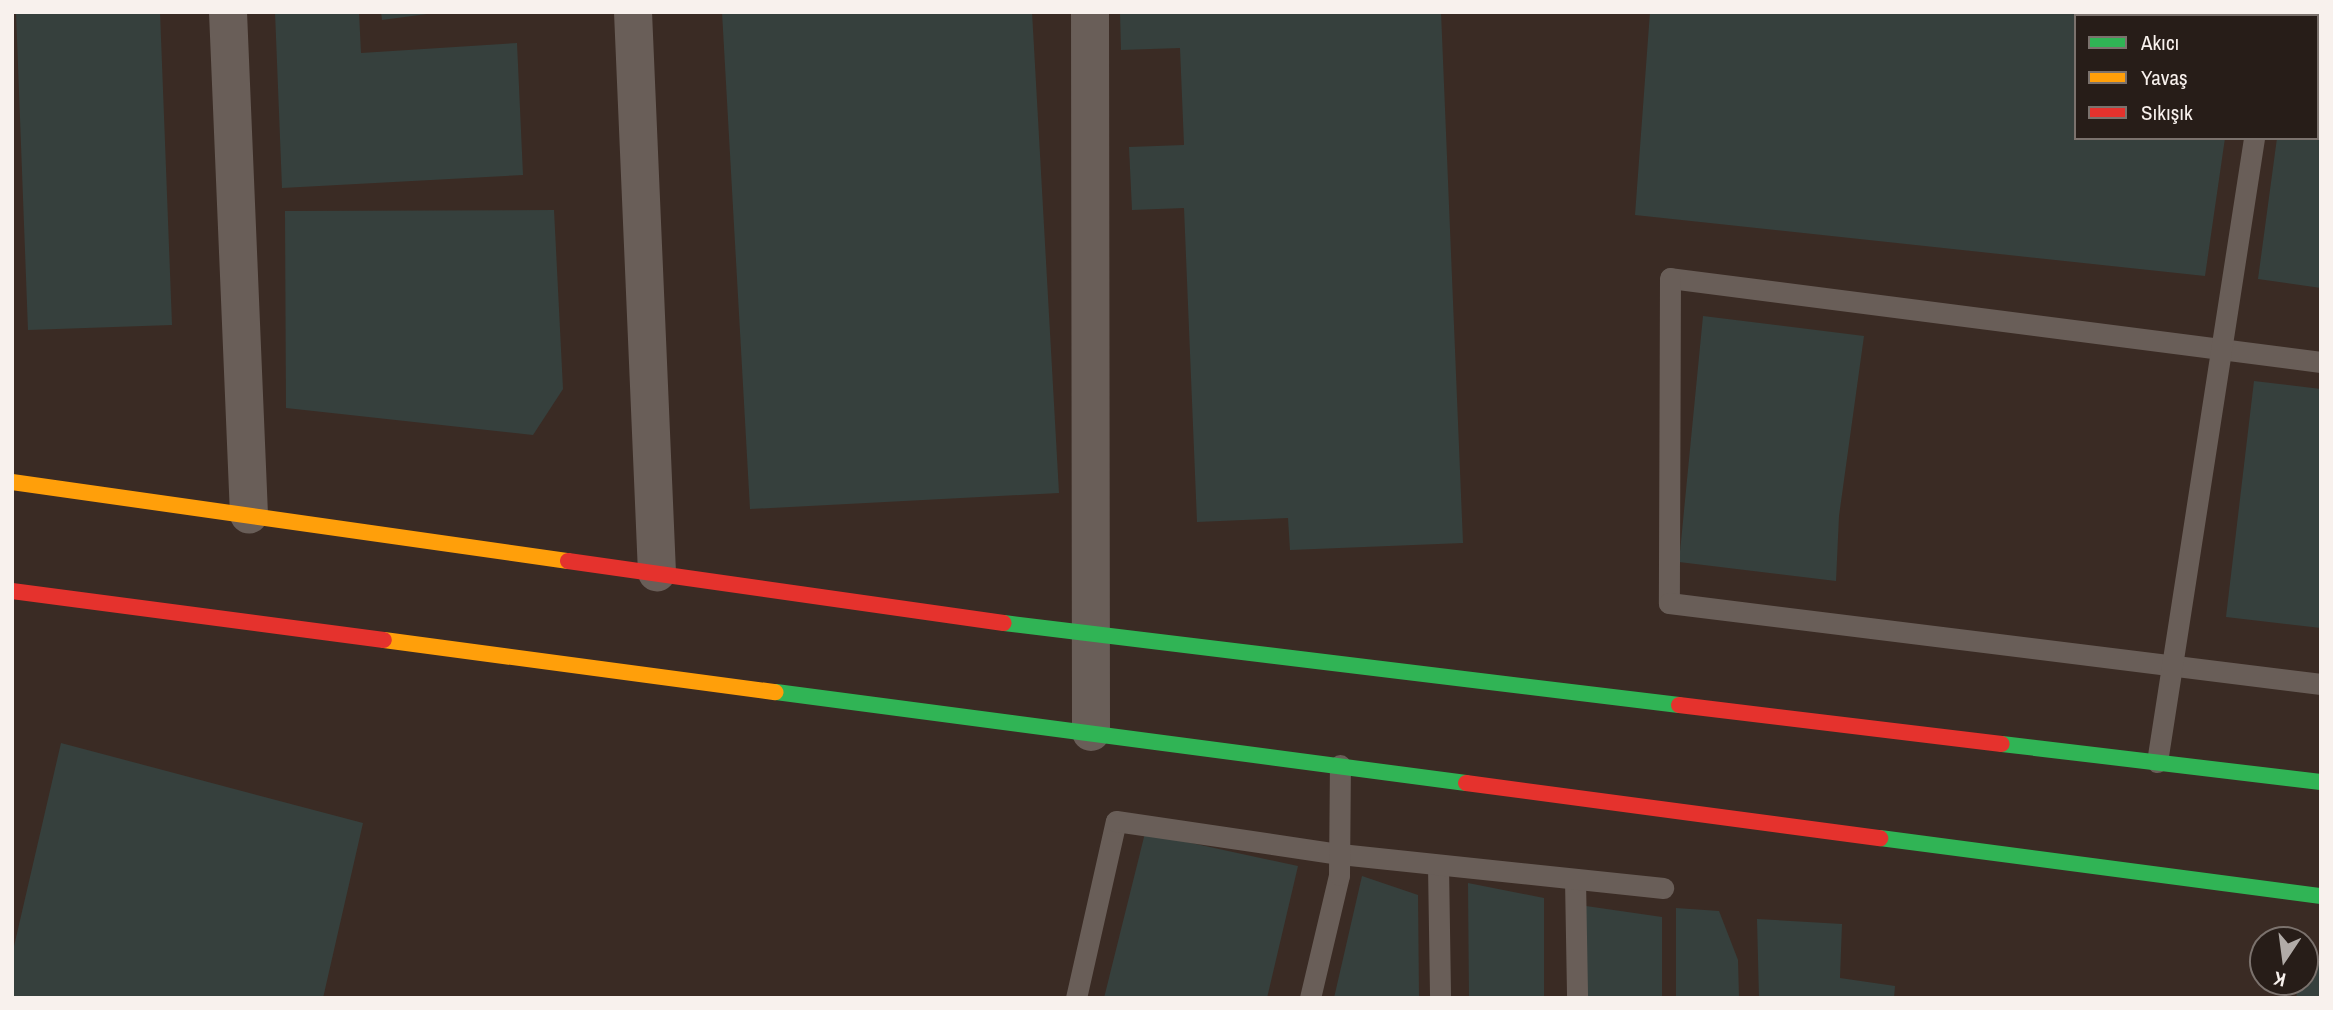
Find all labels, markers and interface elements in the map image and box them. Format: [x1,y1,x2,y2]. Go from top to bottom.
legend [2074,14,2319,140]
text: Akıcı [2141,28,2179,57]
text: Yavaş [2141,63,2188,92]
text: Sıkışık [2141,98,2193,127]
north arrow [2249,926,2319,996]
text: K [2271,966,2288,993]

